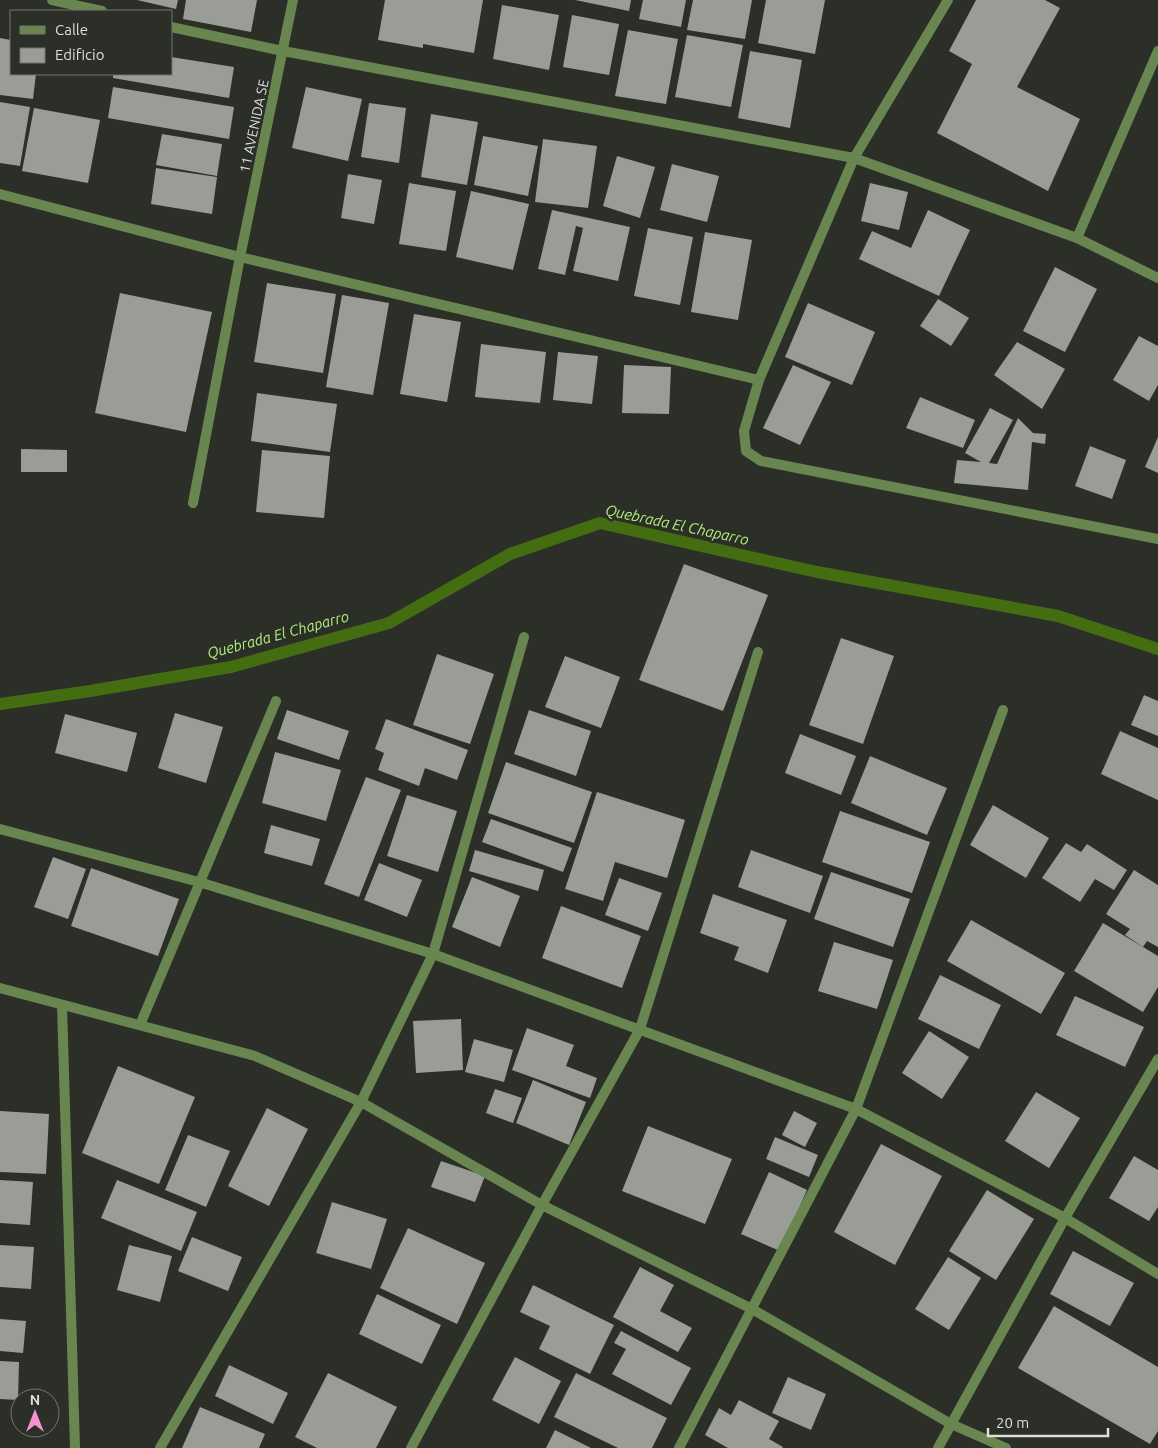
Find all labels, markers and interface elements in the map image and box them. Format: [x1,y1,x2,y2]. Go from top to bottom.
legend [10,10,172,75]
text: Calle [55,21,88,38]
text: Edificio [55,46,104,63]
street label: 11 AVENIDA SE [236,78,272,174]
water label: Quebrada El Chaparro [604,501,750,549]
water label: Quebrada El Chaparro [205,607,351,663]
north arrow [10,1388,60,1438]
text: N [30,1392,40,1408]
scale bar [988,1406,1108,1438]
text: 20 m [996,1414,1029,1431]

